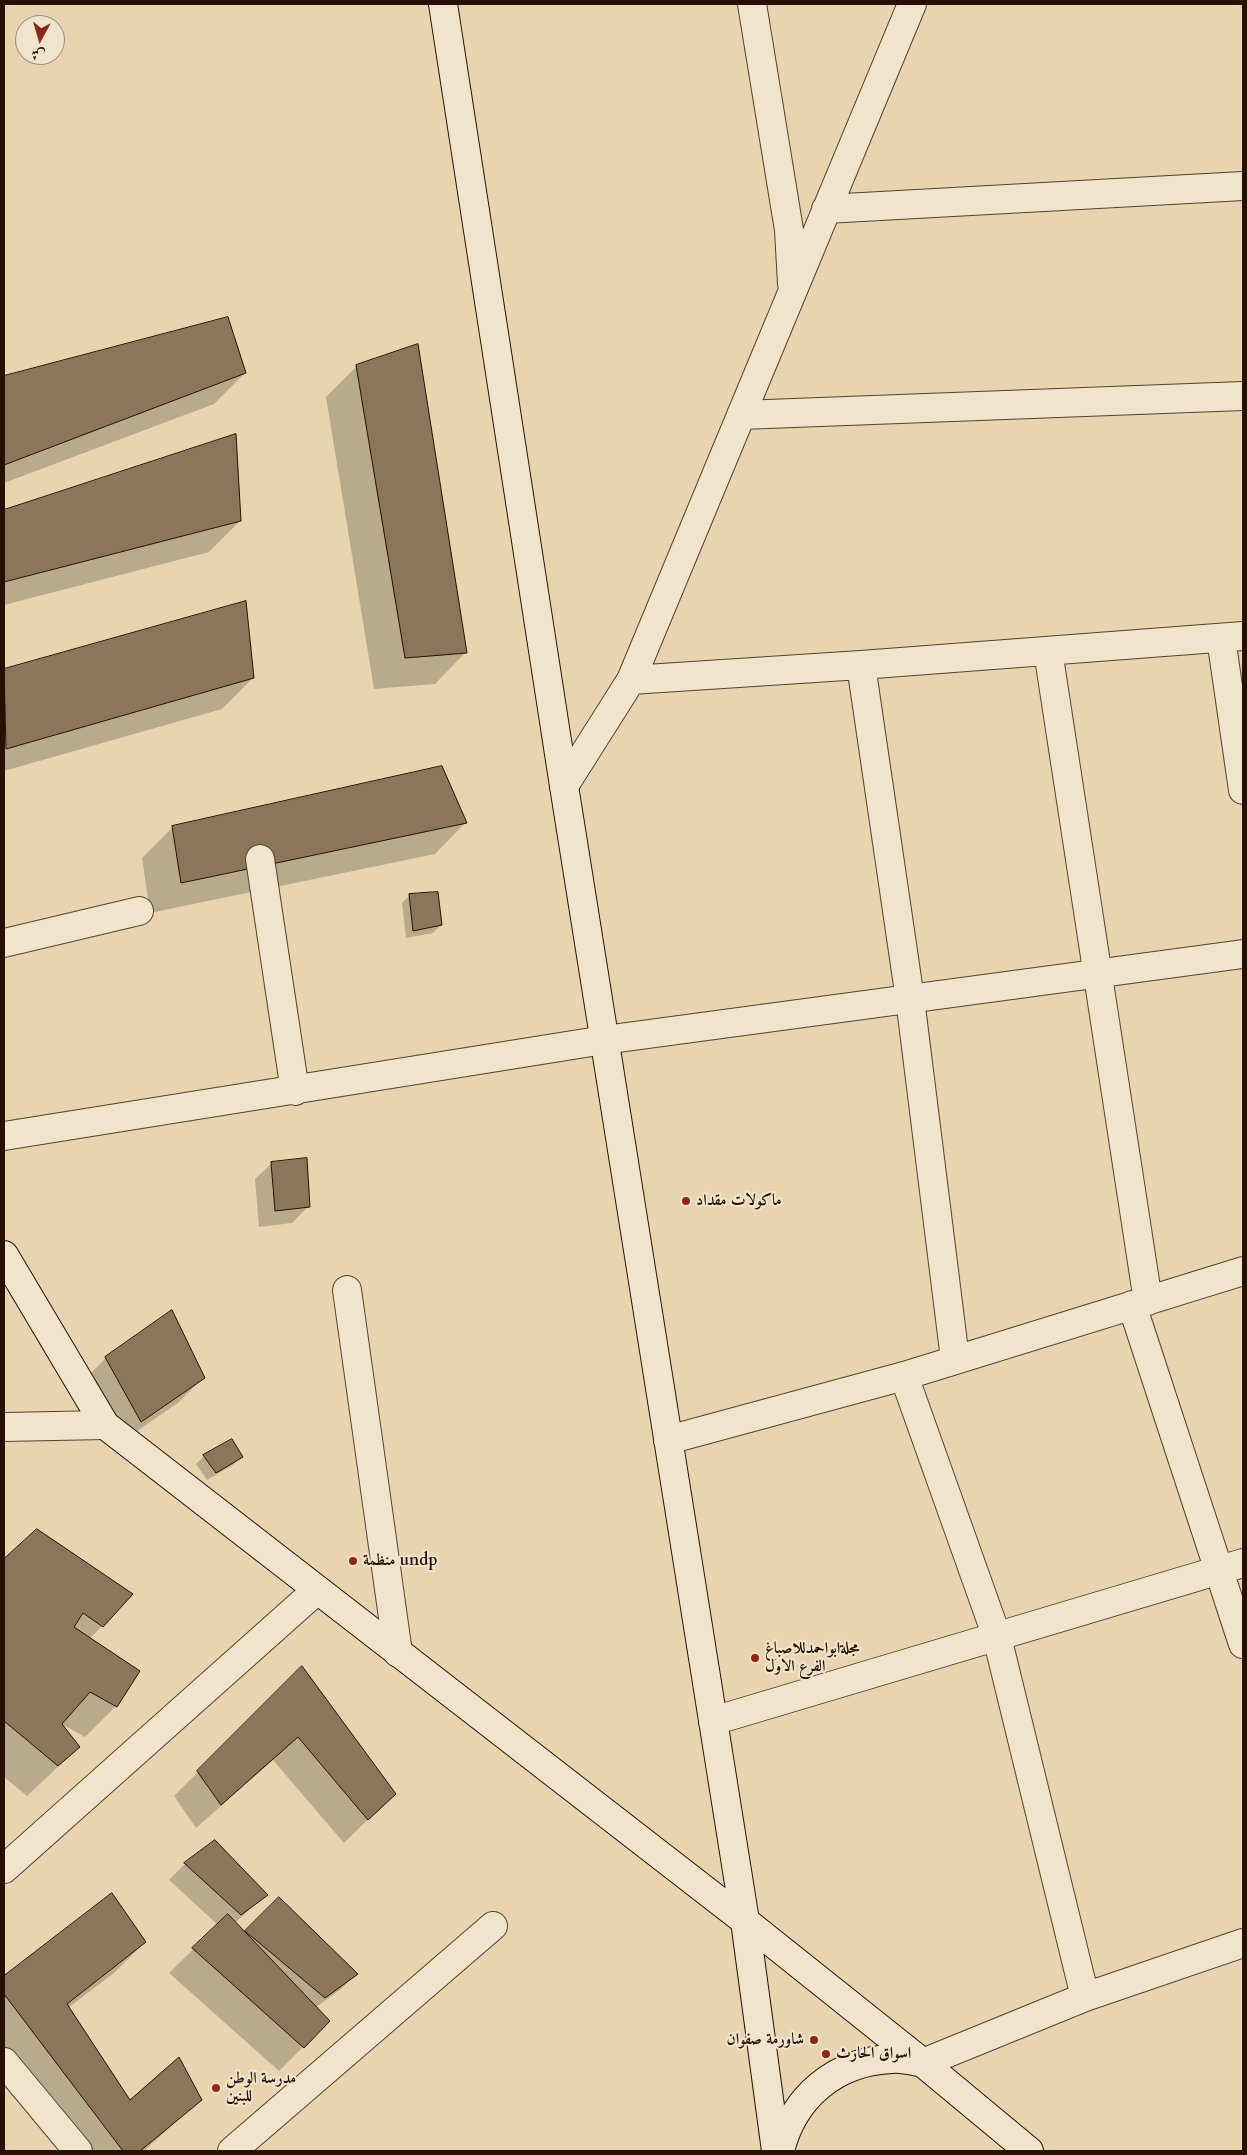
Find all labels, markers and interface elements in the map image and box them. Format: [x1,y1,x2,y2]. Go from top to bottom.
north arrow [15,15,65,65]
text: ش [31,44,46,65]
place label: ماكولات مقداد [696,1191,782,1211]
marker: ماكولات مقداد [680,1195,692,1207]
place label: منظمة undp [363,1551,438,1571]
marker: منظمة undp [347,1555,359,1567]
place label: مجلةابواحمدللاصباغ الفرع الاول [765,1639,859,1677]
marker: مجلةابواحمدللاصباغ الفرع الاول [749,1652,761,1664]
place label: شاورمة صفوان [727,2030,804,2050]
marker: شاورمة صفوان [808,2034,820,2046]
place label: اسواق الحارث [836,2044,911,2064]
marker: اسواق الحارث [820,2048,832,2060]
place label: مدرسة الوطن للبنين [226,2069,296,2107]
marker: مدرسة الوطن للبنين [210,2082,222,2094]

